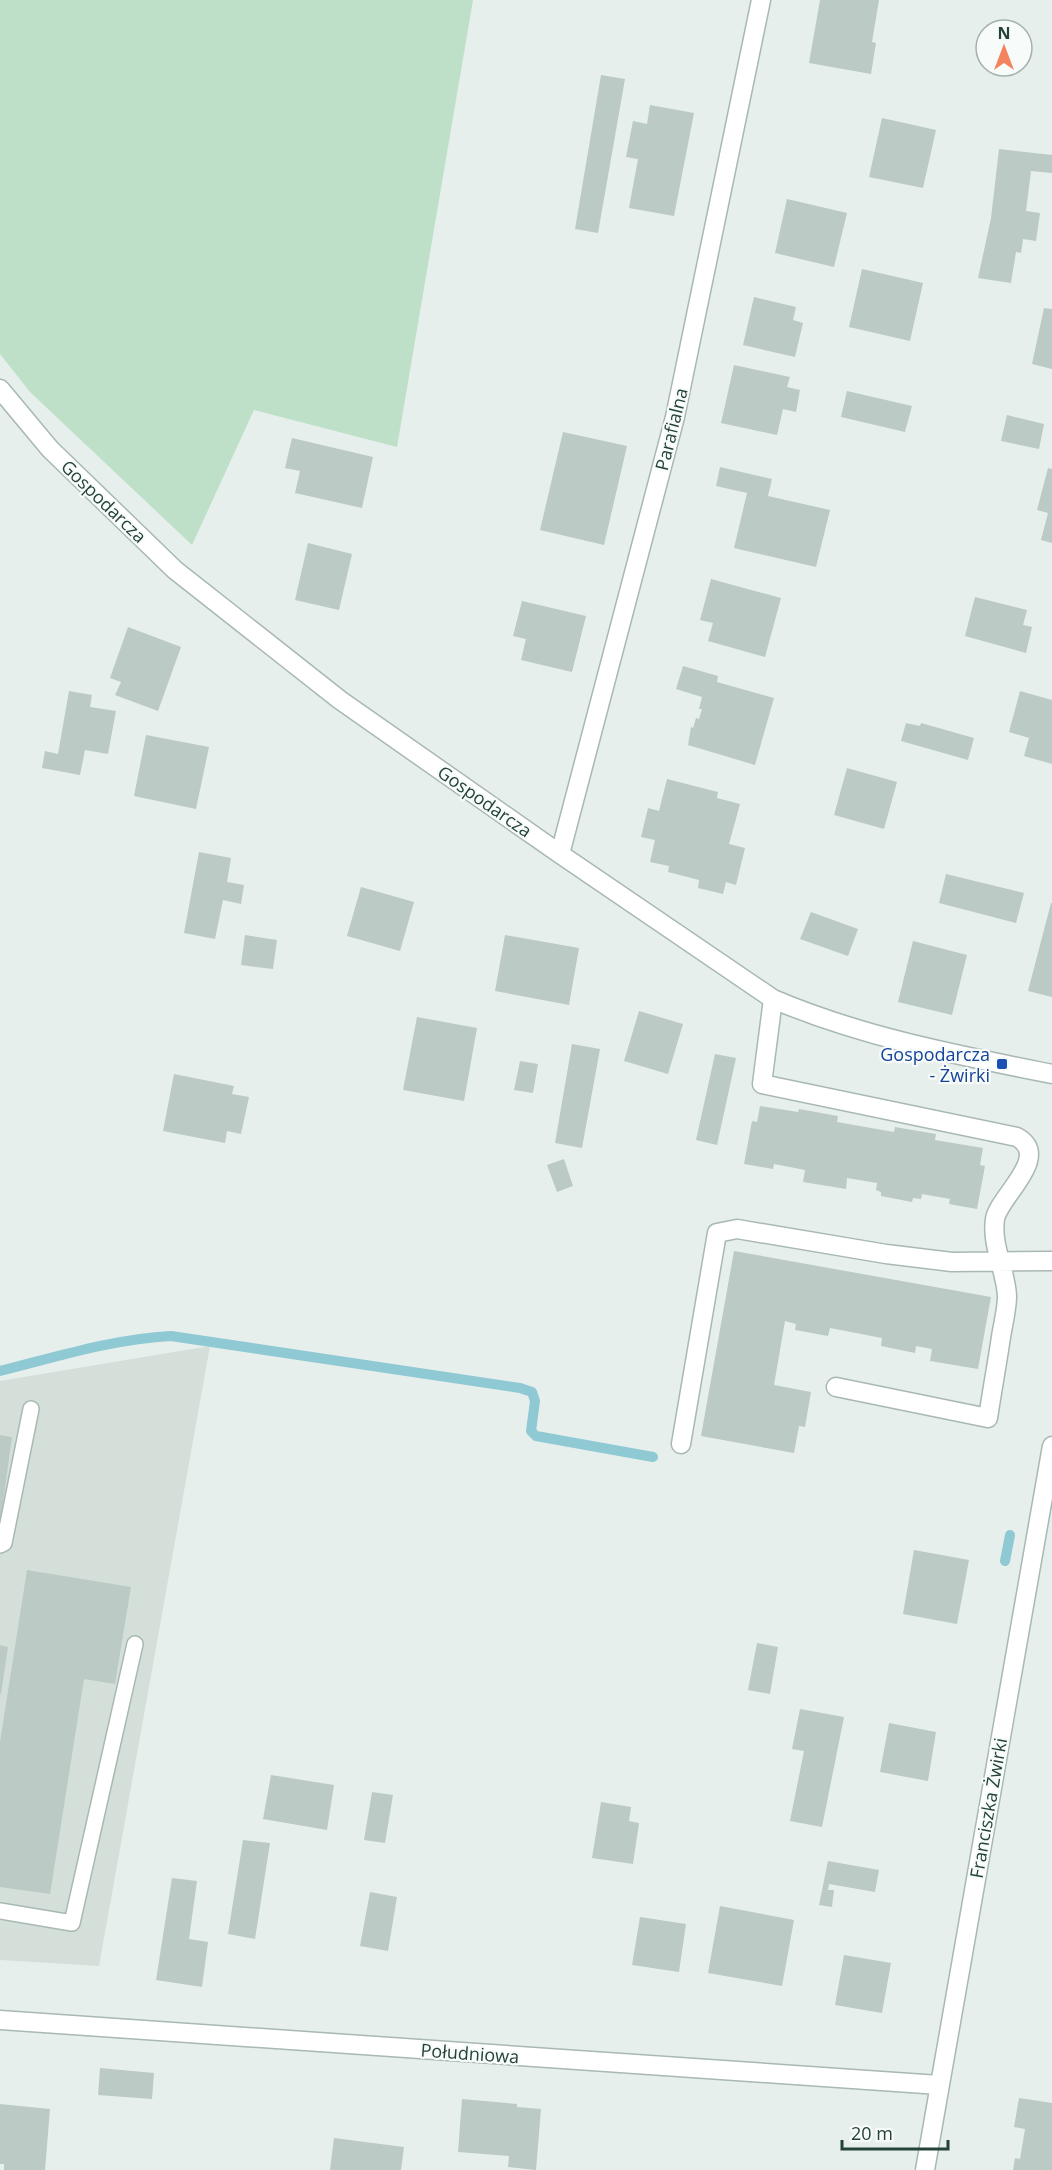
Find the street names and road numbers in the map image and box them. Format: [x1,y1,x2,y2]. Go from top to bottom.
street label: Parafialna [649,385,693,473]
street label: Gospodarcza [56,454,152,548]
street label: Gospodarcza [433,760,537,842]
street label: Franciszka Żwirki [964,1736,1012,1880]
street label: Południowa [420,2038,520,2068]

